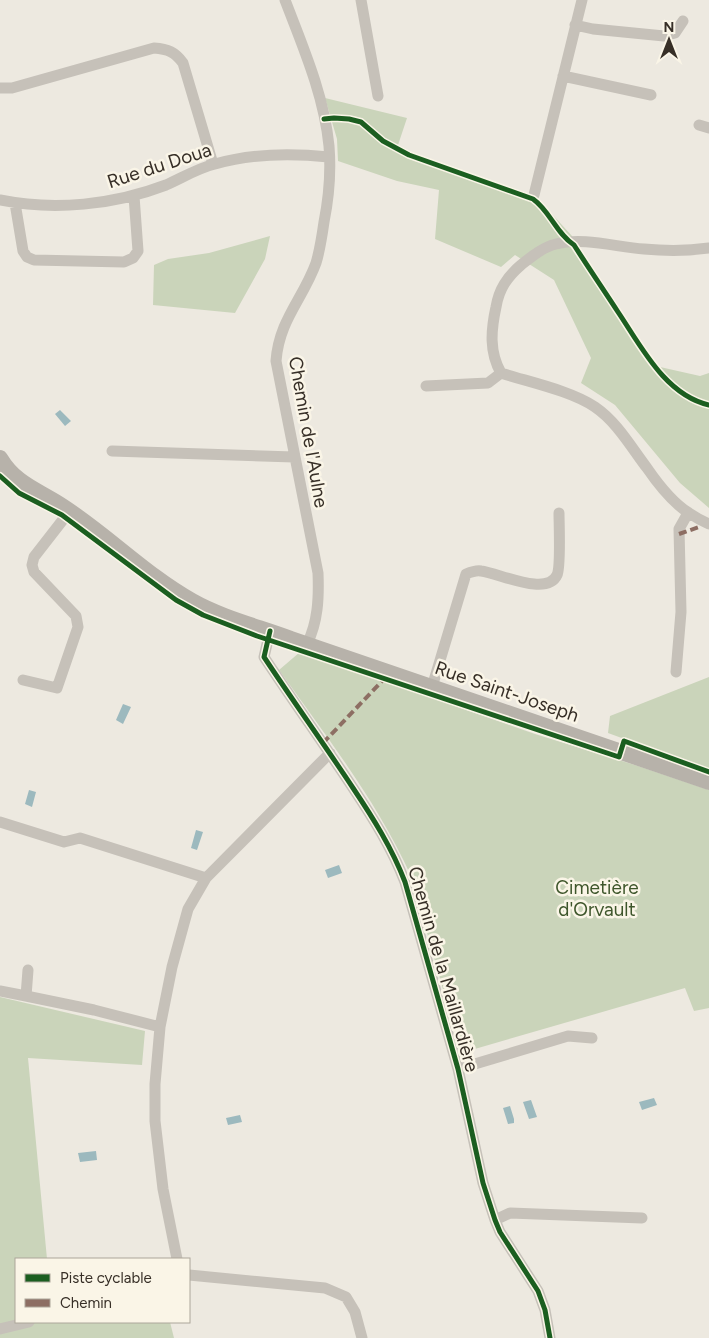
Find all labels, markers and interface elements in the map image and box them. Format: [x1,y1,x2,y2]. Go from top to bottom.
north arrow [644,15,694,65]
text: N [664,19,674,36]
street label: Rue du Doua [104,138,214,193]
street label: Chemin de l'Aulne [284,355,333,510]
street label: Rue Saint-Joseph [432,656,582,727]
street label: Chemin de la Maillardière [403,864,484,1075]
park label: Cimetière d'Orvault [555,876,639,921]
legend [15,1258,190,1323]
text: Piste cyclable [60,1269,152,1287]
text: Chemin [60,1294,112,1312]

